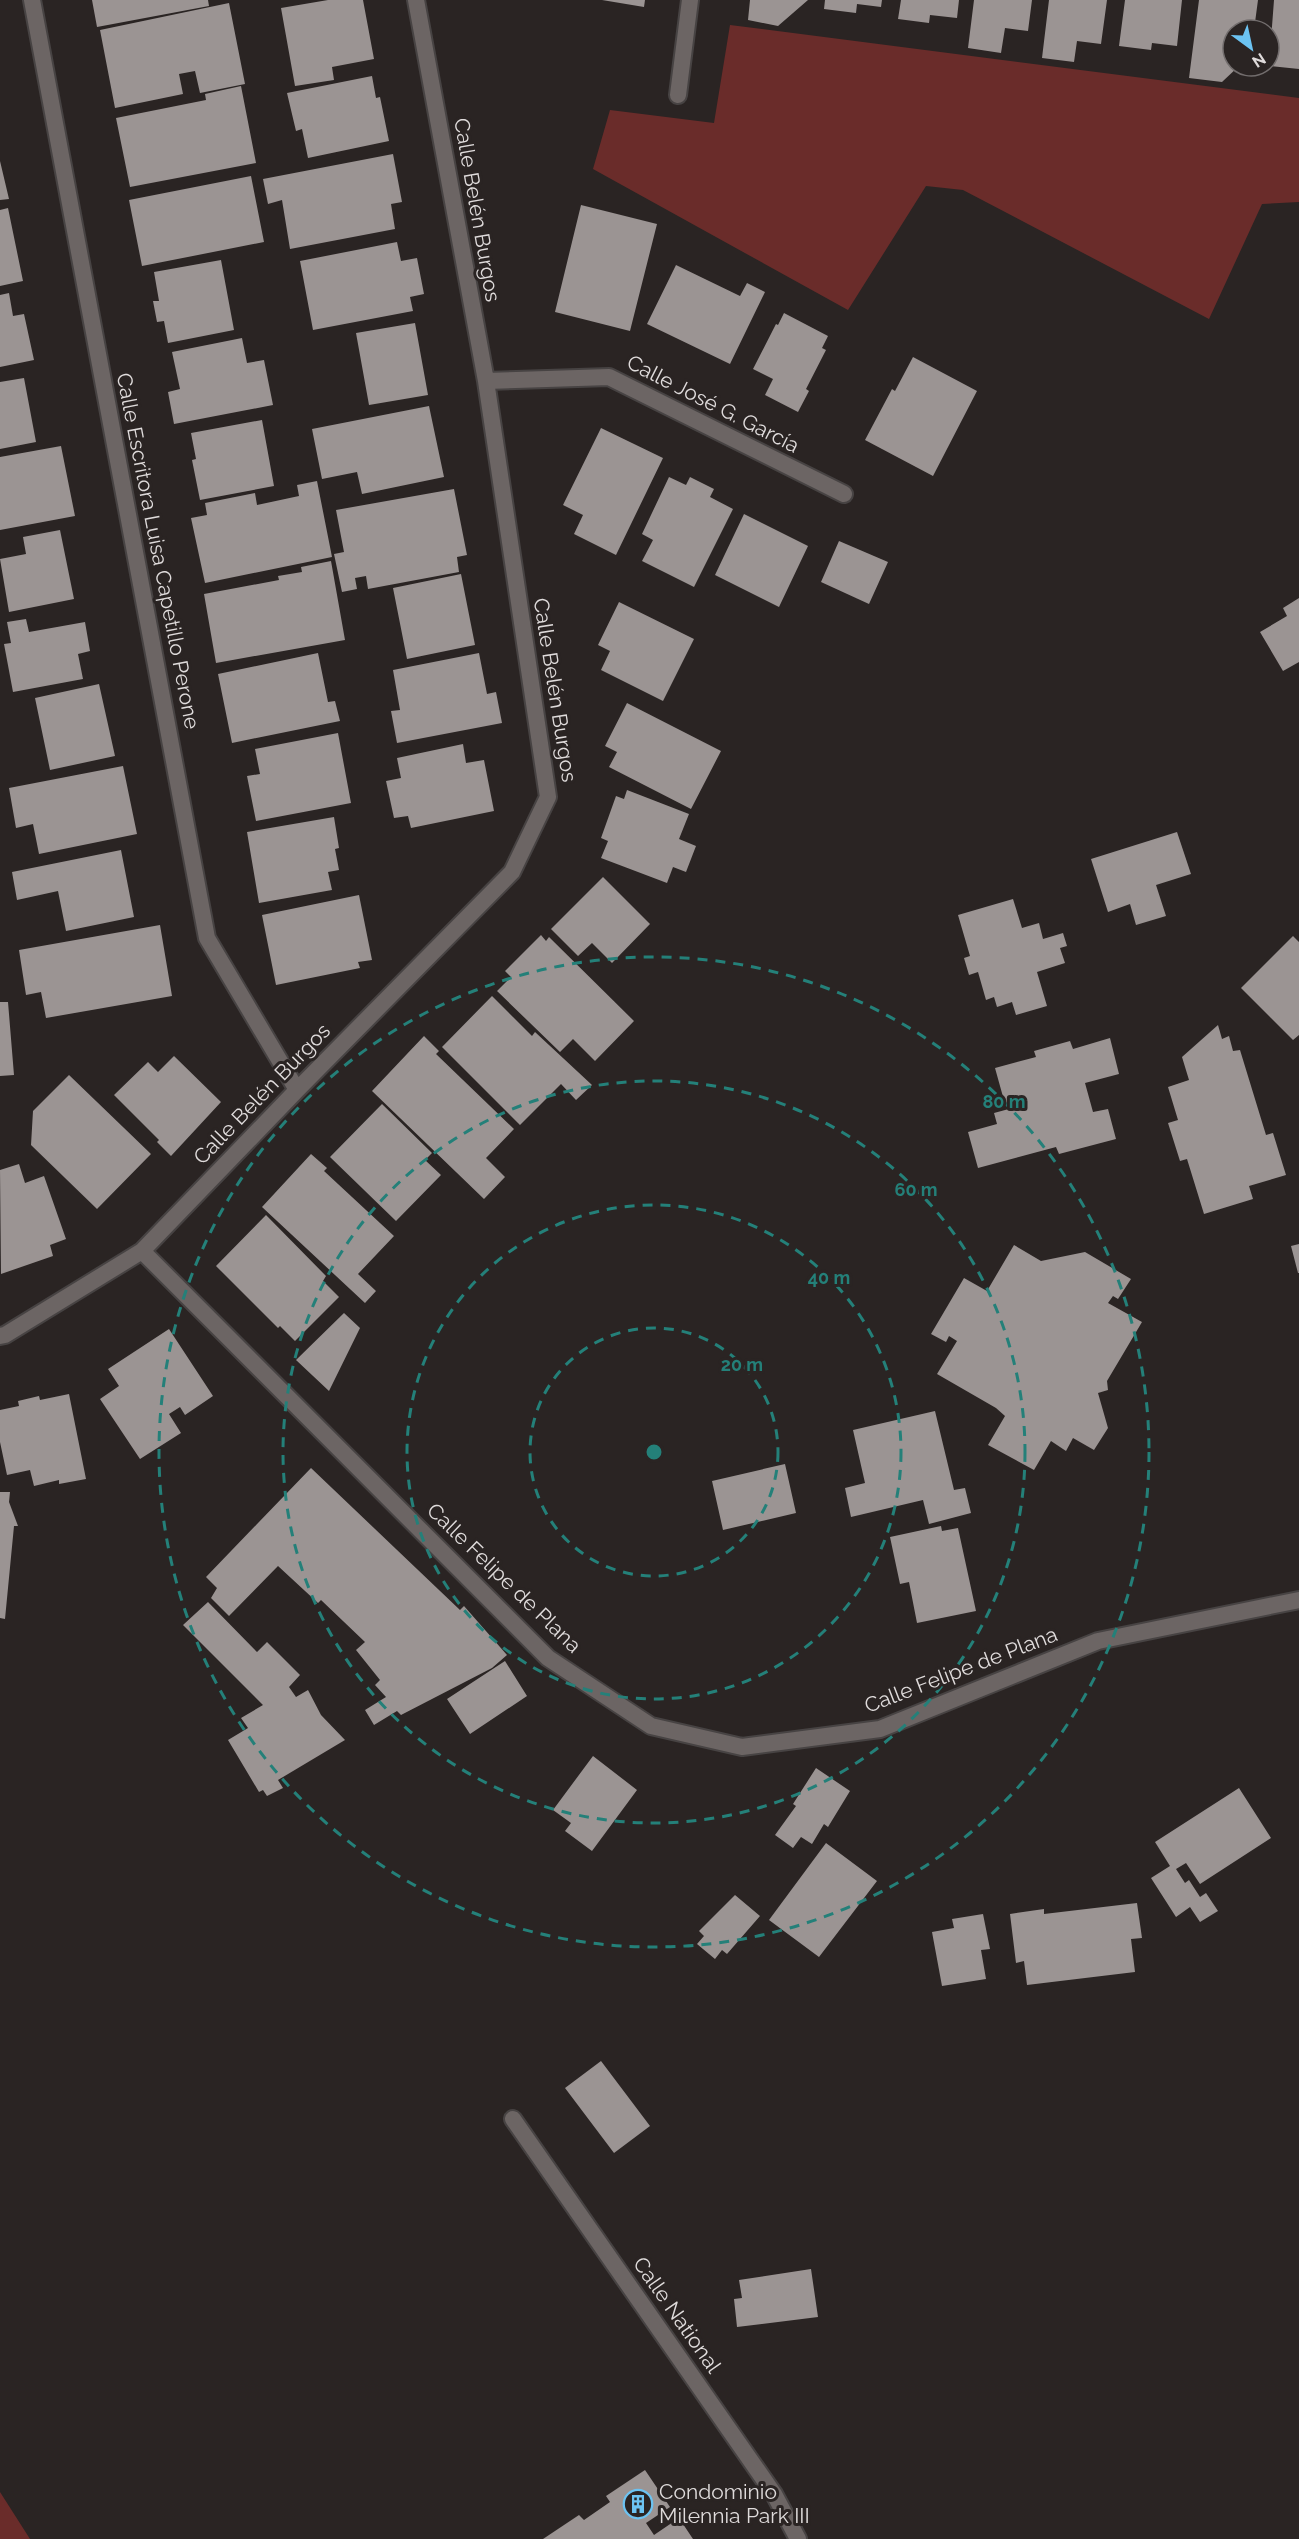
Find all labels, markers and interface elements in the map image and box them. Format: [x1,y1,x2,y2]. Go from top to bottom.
north arrow [1221,18,1281,78]
text: N [1249,49,1269,71]
street label: Calle Belén Burgos [449,116,506,304]
street label: Calle José G. García [623,349,804,458]
street label: Calle Escritora Luisa Capetillo Perone [112,371,205,731]
street label: Calle Belén Burgos [529,596,582,784]
street label: Calle Belén Burgos [188,1018,335,1169]
text: 80 m [982,1091,1026,1112]
text: 60 m [894,1179,938,1200]
text: 40 m [808,1267,850,1288]
text: 20 m [721,1354,763,1375]
centre of rings [644,1442,664,1462]
street label: Calle Felipe de Plana [422,1498,587,1658]
street label: Calle Felipe de Plana [861,1621,1061,1718]
street label: Calle National [628,2252,727,2378]
place label: Condominio Milennia Park III [659,2479,810,2528]
building icon: Condominio Milennia Park III [622,2488,654,2520]

